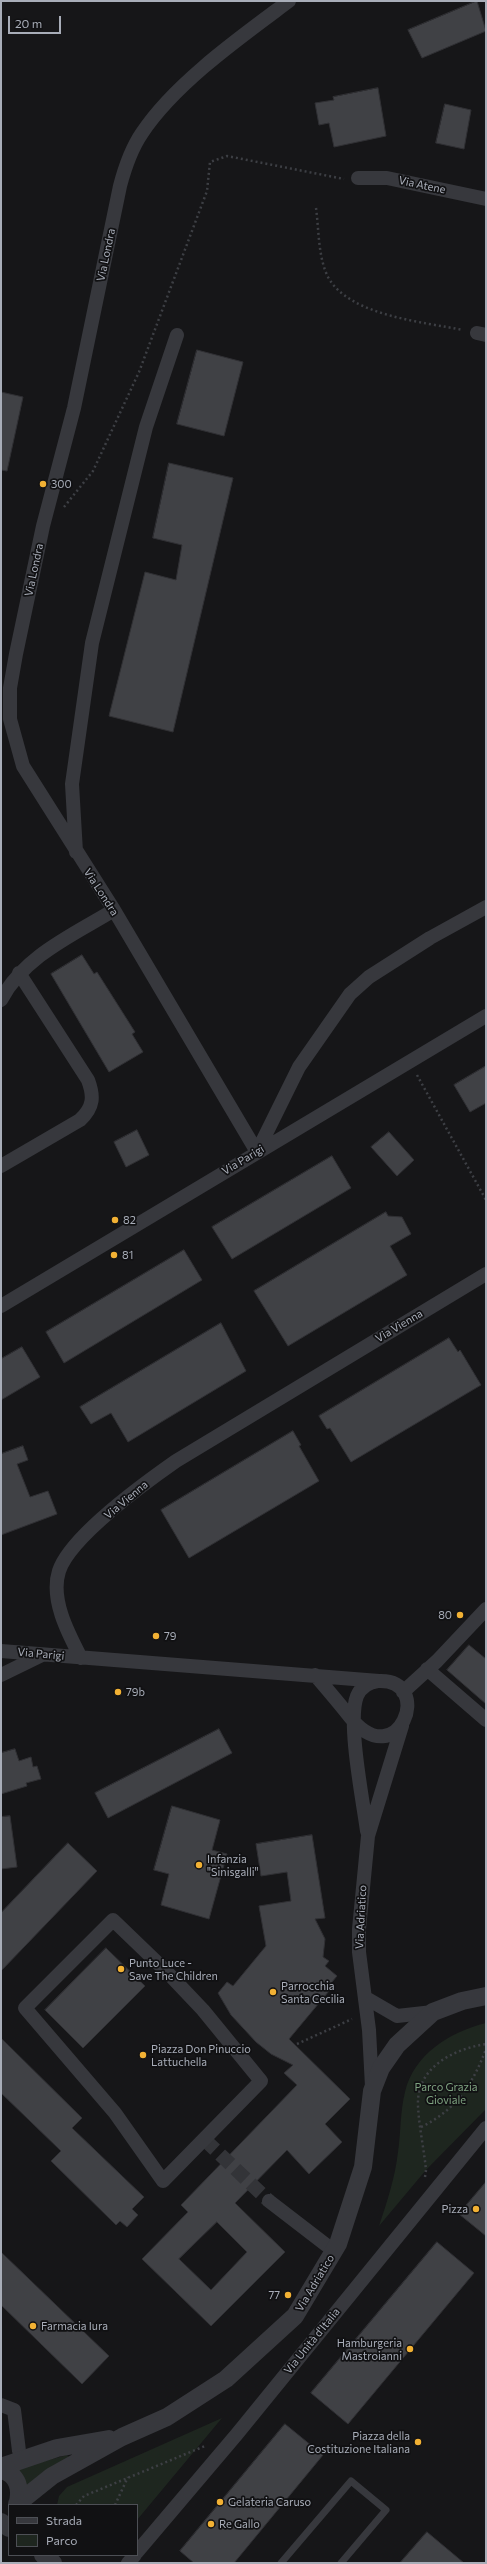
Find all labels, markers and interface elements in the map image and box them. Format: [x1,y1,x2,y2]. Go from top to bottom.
scale bar [10,8,63,34]
text: 20 m [15,16,42,30]
street label: Via Atene [397,174,447,196]
street label: Via Londra [94,227,118,283]
place label: 300 [51,477,72,491]
marker: 300 [38,479,48,489]
street label: Via Londra [22,542,46,598]
street label: Via Londra [81,866,121,918]
street label: Via Parigi [219,1142,267,1178]
place label: 82 [123,1213,136,1227]
marker: 82 [110,1215,120,1225]
place label: 81 [122,1248,133,1262]
marker: 81 [109,1250,119,1260]
street label: Via Vienna [373,1307,425,1345]
street label: Via Vienna [102,1478,150,1522]
place label: 80 [438,1608,452,1622]
marker: 80 [455,1610,465,1620]
place label: 79 [164,1629,176,1643]
marker: 79 [151,1631,161,1641]
street label: Via Parigi [17,1645,65,1663]
place label: 79b [126,1685,145,1699]
marker: 79b [113,1687,123,1697]
place label: Infanzia "Sinisgalli" [207,1852,259,1878]
marker: Infanzia "Sinisgalli" [194,1860,204,1870]
street label: Via Adriatico [353,1885,369,1949]
place label: Punto Luce - Save The Children [129,1956,218,1982]
marker: Punto Luce - Save The Children [116,1964,126,1974]
place label: Parrocchia Santa Cecilia [281,1979,345,2005]
marker: Parrocchia Santa Cecilia [268,1987,278,1997]
place label: Piazza Don Pinuccio Lattuchella [151,2042,251,2068]
marker: Piazza Don Pinuccio Lattuchella [138,2050,148,2060]
park label: Parco Grazia Gioviale [414,2080,478,2106]
place label: Pizza [442,2202,468,2216]
marker: Pizza [471,2204,481,2214]
street label: Via Adriatico [293,2252,337,2314]
place label: 77 [268,2288,280,2302]
marker: 77 [283,2290,293,2300]
street label: Via Unità d'Italia [281,2305,343,2377]
place label: Farmacia Iura [41,2319,108,2333]
marker: Farmacia Iura [28,2321,38,2331]
place label: Hamburgeria Mastroianni [337,2336,402,2362]
marker: Hamburgeria Mastroianni [405,2344,415,2354]
place label: Piazza della Costituzione Italiana [307,2429,410,2455]
marker: Piazza della Costituzione Italiana [413,2437,423,2447]
place label: Gelateria Caruso [228,2495,311,2509]
marker: Gelateria Caruso [215,2497,225,2507]
legend [8,2504,138,2556]
text: Strada [46,2513,82,2527]
place label: Re Gallo [219,2517,260,2531]
marker: Re Gallo [206,2519,216,2529]
text: Parco [46,2533,78,2547]

